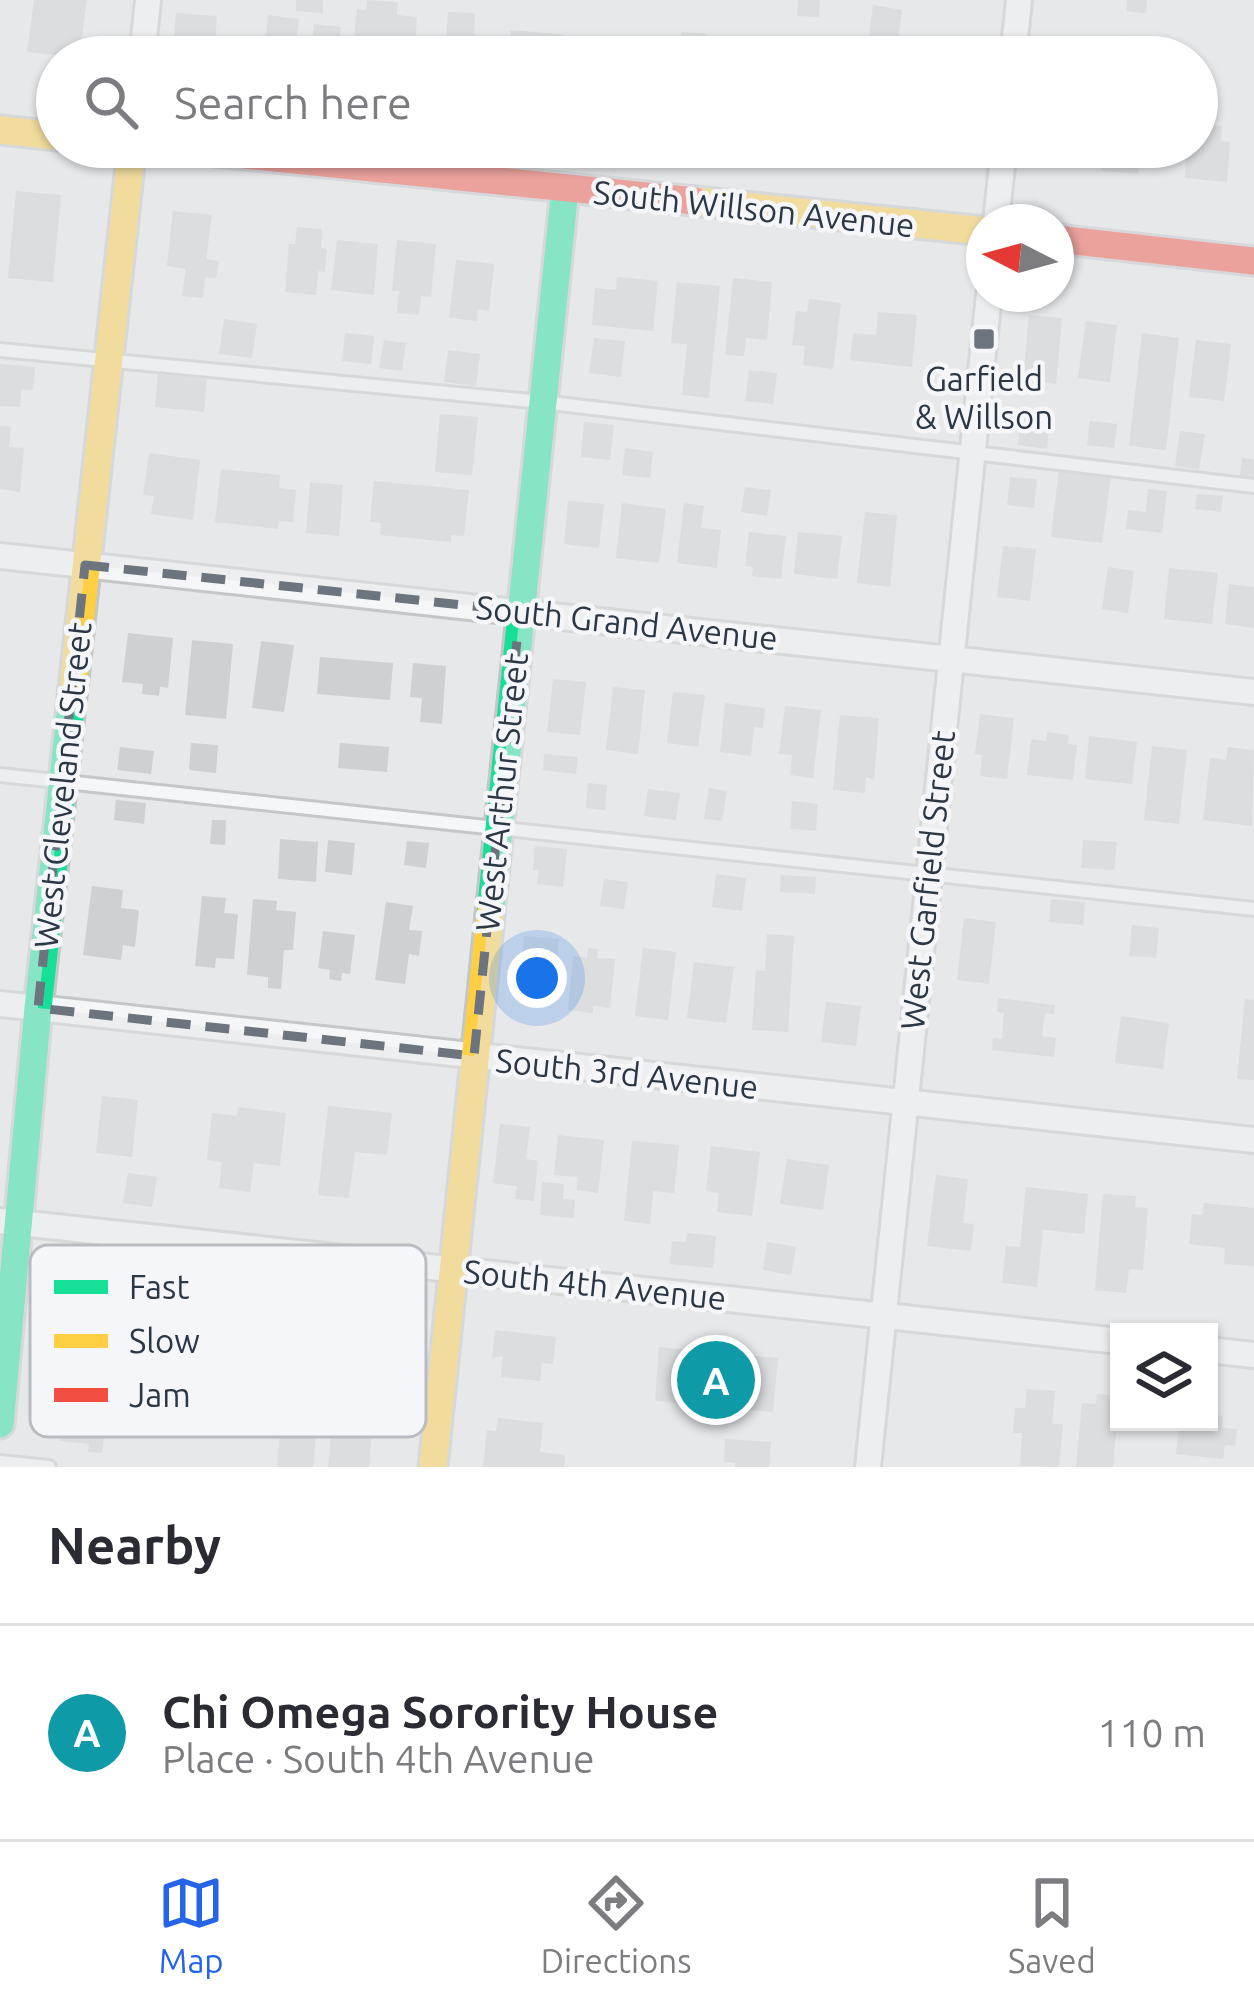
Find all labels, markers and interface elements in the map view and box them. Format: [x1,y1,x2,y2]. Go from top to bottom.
search box [36,36,1218,168]
icon: search [78,69,144,135]
text: Search here [174,77,412,128]
street label: South Willson Avenue [592,173,916,243]
north arrow [966,204,1074,312]
marker: Garfield & Willson [971,326,997,352]
place label: Garfield & Willson [915,360,1053,435]
street label: South Grand Avenue [474,588,780,656]
street label: West Cleveland Street [26,620,98,950]
street label: West Arthur Street [468,651,534,933]
street label: West Garfield Street [893,728,961,1032]
your location [507,948,567,1008]
street label: South 3rd Avenue [494,1041,760,1105]
legend [30,1245,426,1437]
street label: South 4th Avenue [462,1252,728,1316]
text: Fast [129,1268,189,1305]
text: Slow [129,1322,200,1359]
map controls [1110,1323,1218,1431]
button: layers [1110,1323,1218,1431]
pin: A [677,1335,755,1425]
text: Jam [129,1376,191,1413]
text: Nearby [48,1516,221,1574]
text: Chi Omega Sorority House [162,1686,718,1737]
text: A [73,1711,101,1754]
text: 110 m [1097,1711,1206,1754]
text: Place · South 4th Avenue [162,1737,595,1780]
tab: Map [158,1870,224,1979]
tab: Directions [541,1870,691,1979]
tab: Saved [1008,1870,1096,1979]

